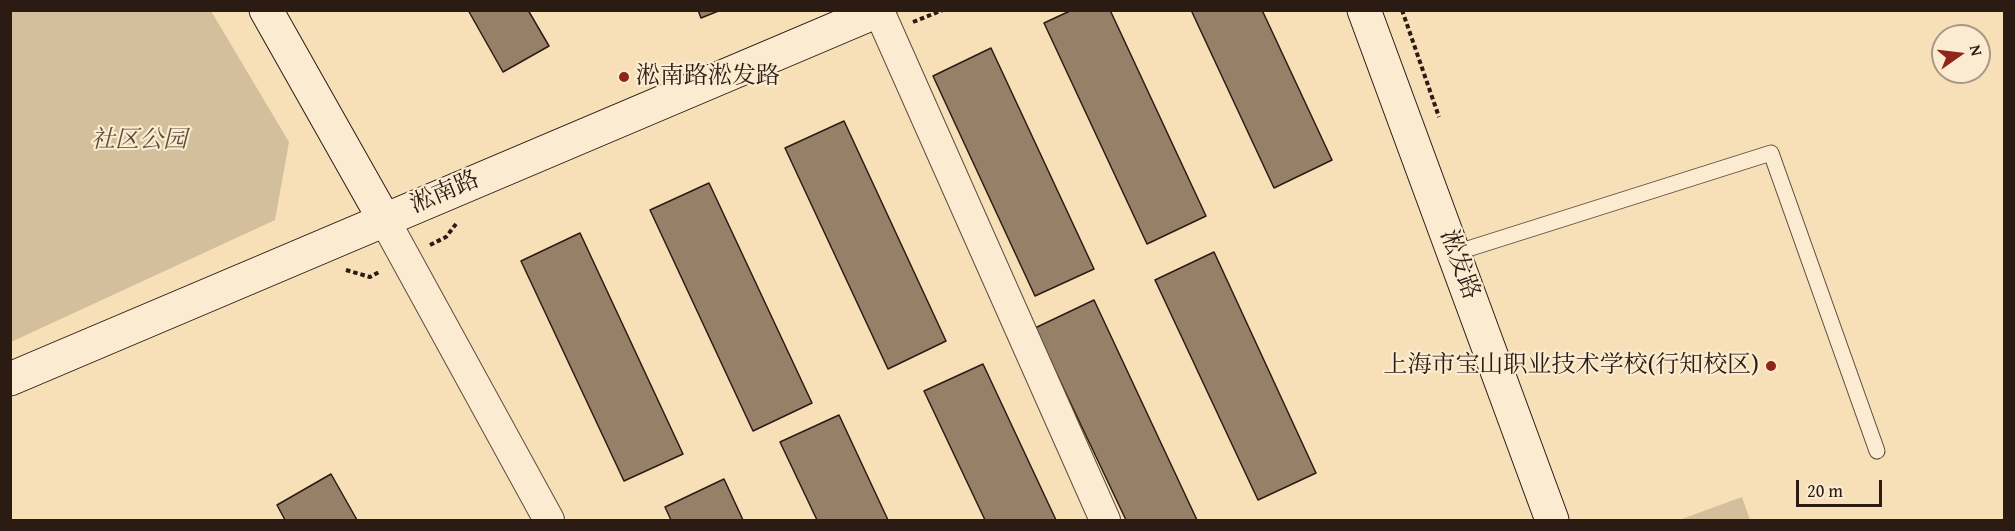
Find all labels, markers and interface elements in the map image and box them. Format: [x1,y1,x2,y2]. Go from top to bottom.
north arrow [1931,24,1991,84]
text: N [1964,42,1989,58]
place label: 淞南路淞发路 [636,63,780,91]
marker: 淞南路淞发路 [617,70,631,84]
park label: 社区公园 [91,127,187,155]
street label: 淞南路 [406,166,484,220]
street label: 淞发路 [1433,226,1485,304]
place label: 上海市宝山职业技术学校(行知校区) [1384,352,1759,380]
marker: 上海市宝山职业技术学校(行知校区) [1764,359,1778,373]
scale bar [1799,468,1884,506]
text: 20 m [1807,477,1843,504]

